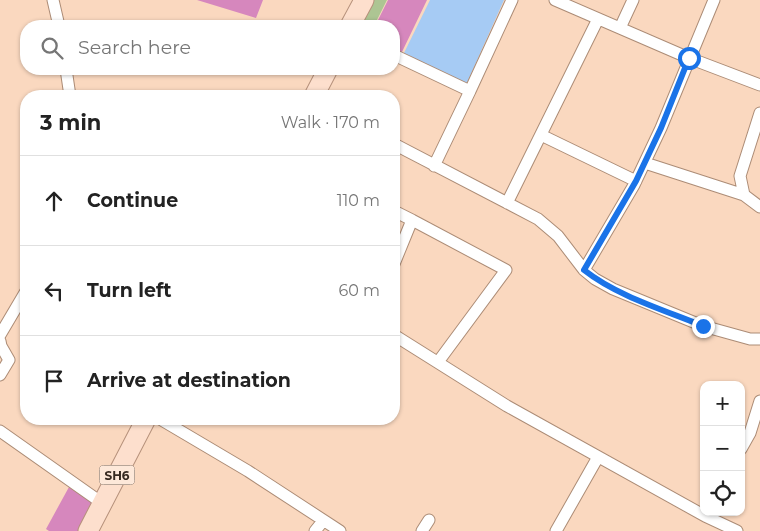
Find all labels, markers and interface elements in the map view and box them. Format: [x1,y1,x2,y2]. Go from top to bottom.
search box [20,20,400,75]
icon: search [38,34,66,62]
text: Search here [78,36,191,59]
route start [678,47,701,70]
text: 3 min [40,110,101,135]
text: Walk · 170 m [281,113,380,132]
icon: ahead [40,187,68,215]
text: Continue [87,189,178,212]
text: 110 m [337,191,380,210]
icon: left [40,277,68,305]
text: Turn left [87,279,172,302]
text: 60 m [338,281,380,300]
route end [692,315,715,338]
icon: arrive [40,367,68,395]
text: Arrive at destination [87,369,291,392]
map controls [700,381,745,516]
button: + [700,381,745,426]
button: − [700,426,745,471]
road number: SH6 [100,466,134,484]
button: locate [700,471,745,516]

